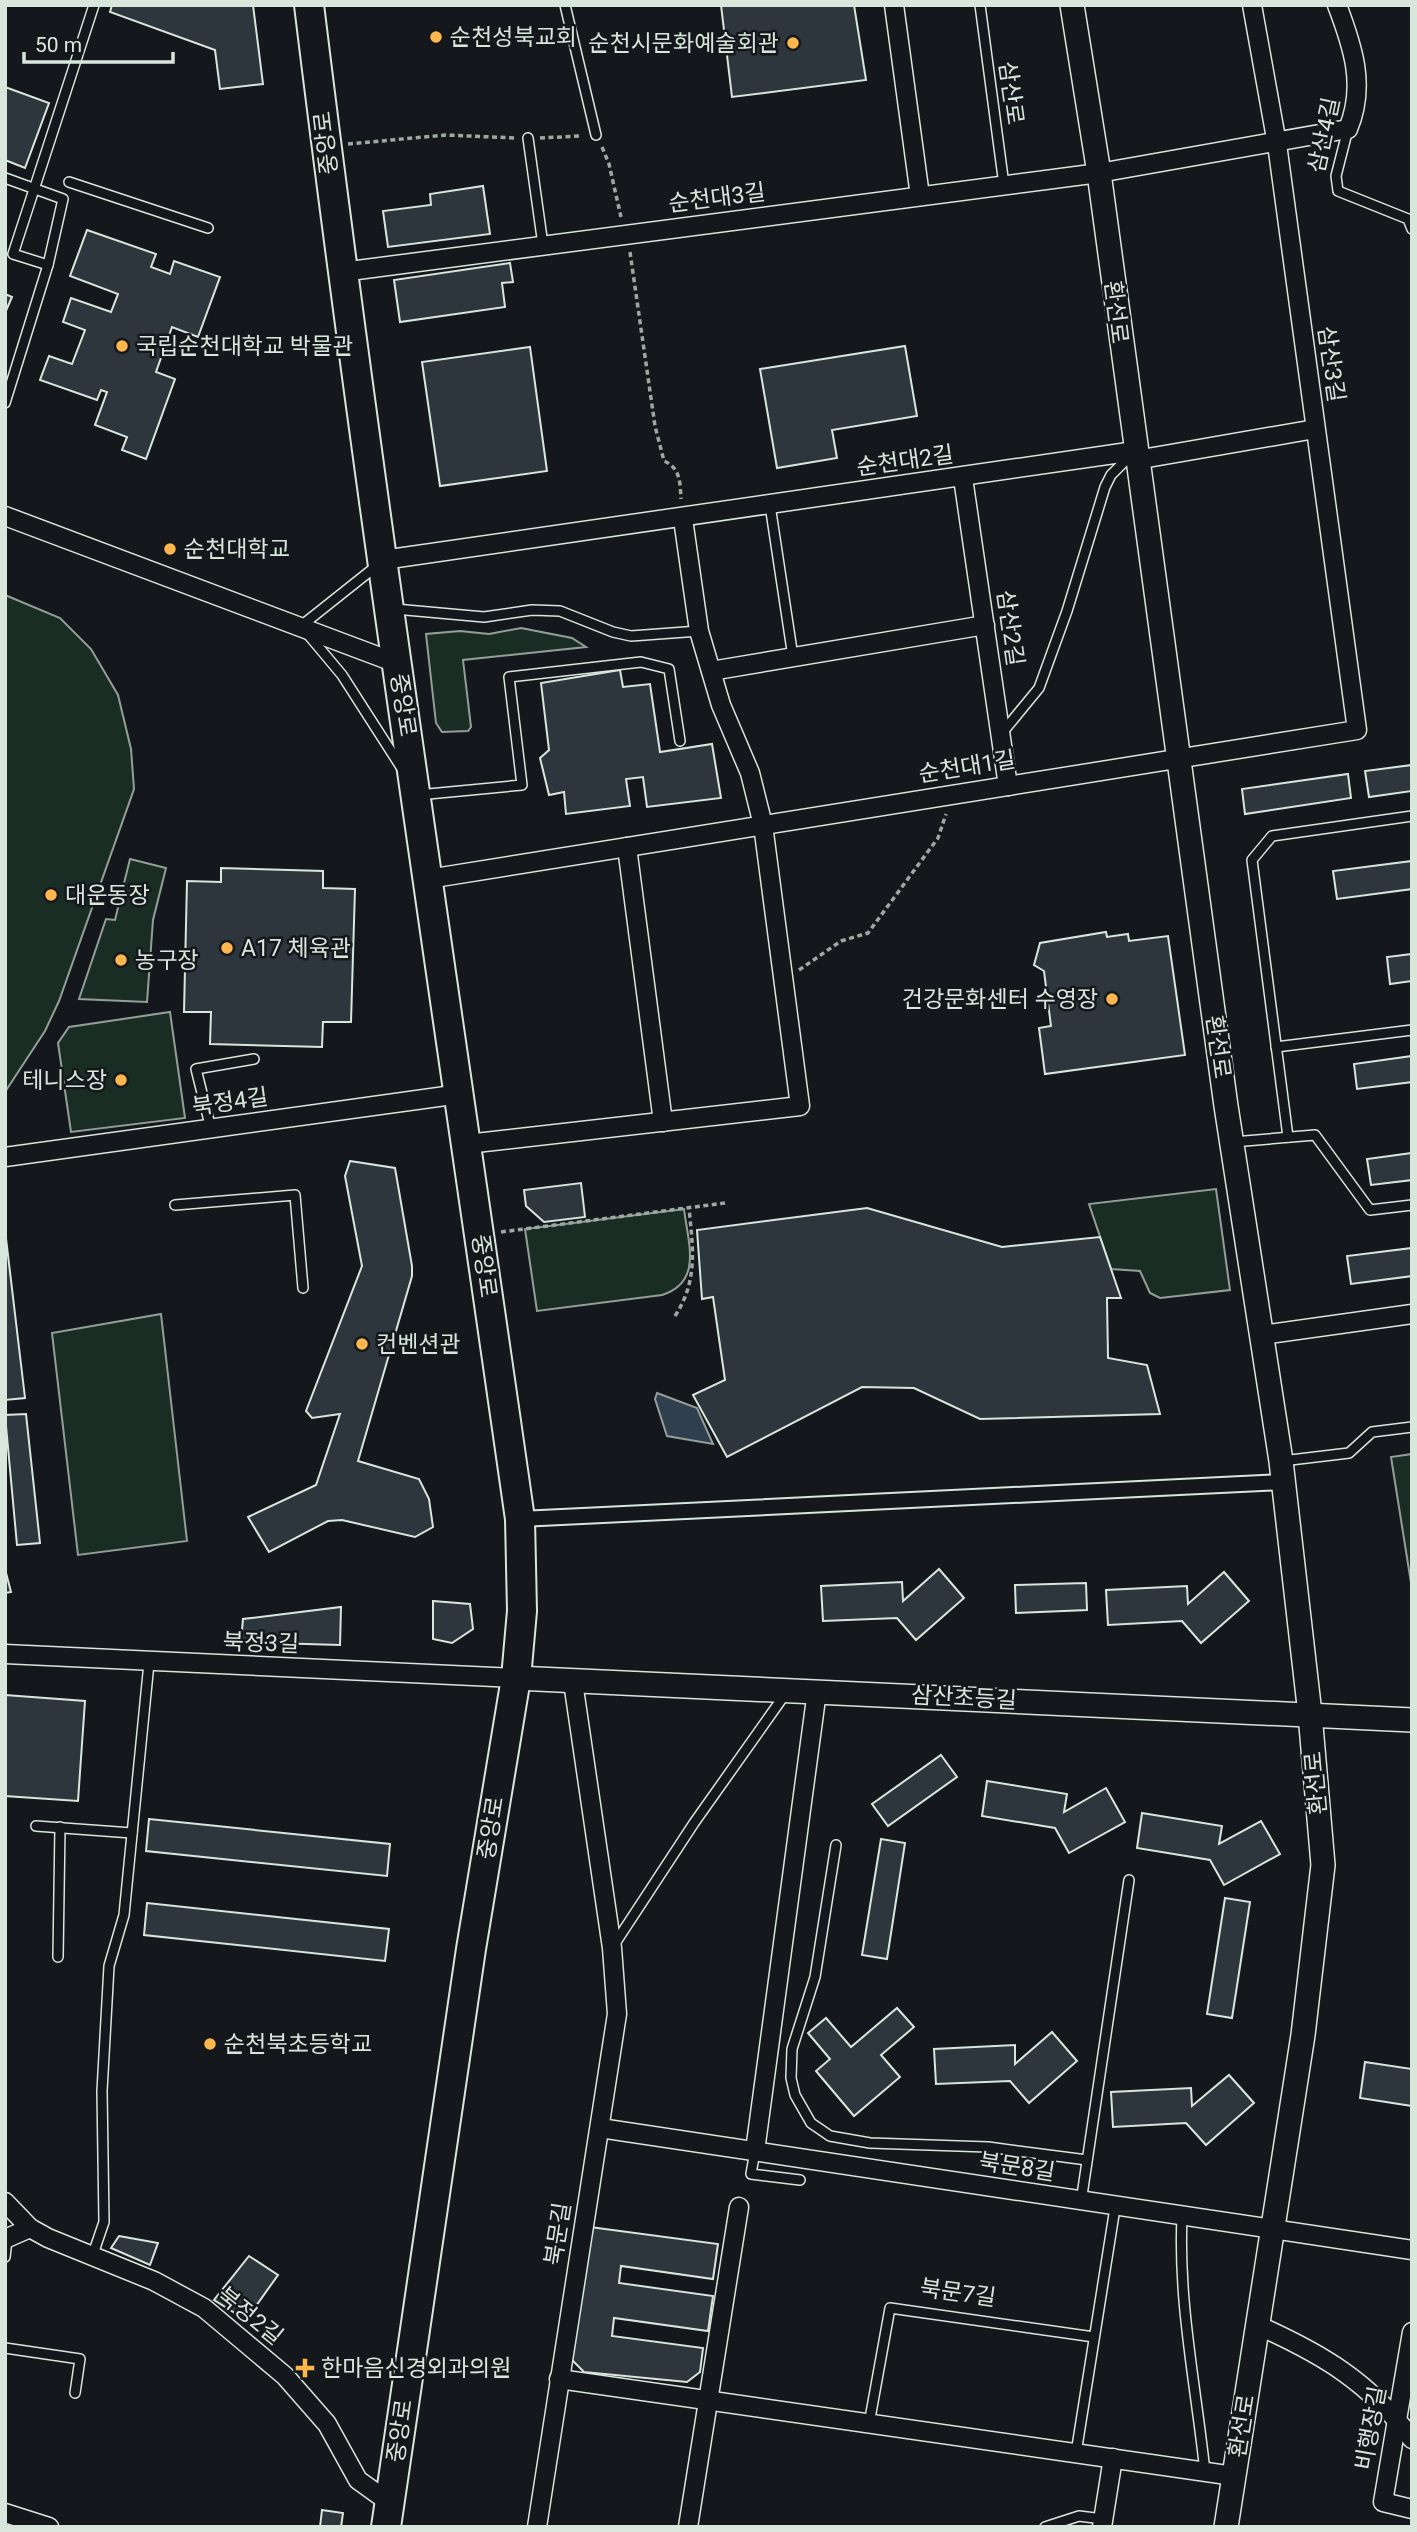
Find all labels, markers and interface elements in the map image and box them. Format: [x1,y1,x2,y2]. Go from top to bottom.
scale bar [24,21,173,65]
place label: 순천성북교회 [450,24,577,51]
marker: 순천성북교회 [428,29,444,45]
place label: 순천시문화예술회관 [589,30,779,57]
text: 50 m [35,33,82,57]
marker: 순천시문화예술회관 [785,35,801,51]
street label: 삼산로 [993,60,1029,126]
street label: 삼산4길 [1303,95,1345,175]
street label: 중앙로 [309,110,343,176]
street label: 순천대3길 [667,179,767,217]
street label: 환선로 [1099,279,1133,345]
street label: 삼산3길 [1312,324,1350,404]
place label: 국립순천대학교 박물관 [136,333,353,360]
marker: 국립순천대학교 박물관 [114,338,130,354]
street label: 순천대2길 [855,441,955,481]
place label: 순천대학교 [184,536,290,563]
marker: 순천대학교 [162,541,178,557]
street label: 삼산2길 [991,588,1029,668]
street label: 중앙로 [385,672,421,738]
street label: 순천대1길 [917,746,1017,788]
place label: 대운동장 [65,882,150,909]
marker: 대운동장 [43,887,59,903]
place label: A17 체육관 [241,935,351,962]
marker: A17 체육관 [219,940,235,956]
place label: 농구장 [135,947,198,974]
marker: 농구장 [113,952,129,968]
place label: 건강문화센터 수영장 [902,986,1098,1013]
marker: 건강문화센터 수영장 [1104,991,1120,1007]
street label: 환선로 [1200,1014,1236,1080]
place label: 테니스장 [22,1067,107,1094]
marker: 테니스장 [113,1072,129,1088]
street label: 북정4길 [190,1083,270,1121]
street label: 중앙로 [466,1233,502,1299]
place label: 컨벤션관 [376,1331,461,1358]
marker: 컨벤션관 [354,1336,370,1352]
street label: 북정3길 [222,1628,300,1658]
street label: 삼산초등길 [910,1682,1018,1714]
street label: 환선로 [1300,1750,1332,1816]
street label: 중앙로 [473,1795,509,1861]
place label: 순천북초등학교 [224,2031,372,2058]
marker: 순천북초등학교 [202,2036,218,2052]
street label: 북문8길 [977,2148,1057,2186]
street label: 북문길 [540,2201,576,2267]
street label: 북문7길 [918,2274,998,2312]
street label: 북정2길 [212,2281,288,2351]
place label: 한마음신경외과의원 [321,2355,511,2382]
marker: 한마음신경외과의원 [295,2358,315,2378]
street label: 비행장길 [1350,2384,1392,2472]
street label: 환선로 [1224,2393,1260,2459]
street label: 중앙로 [382,2398,418,2464]

